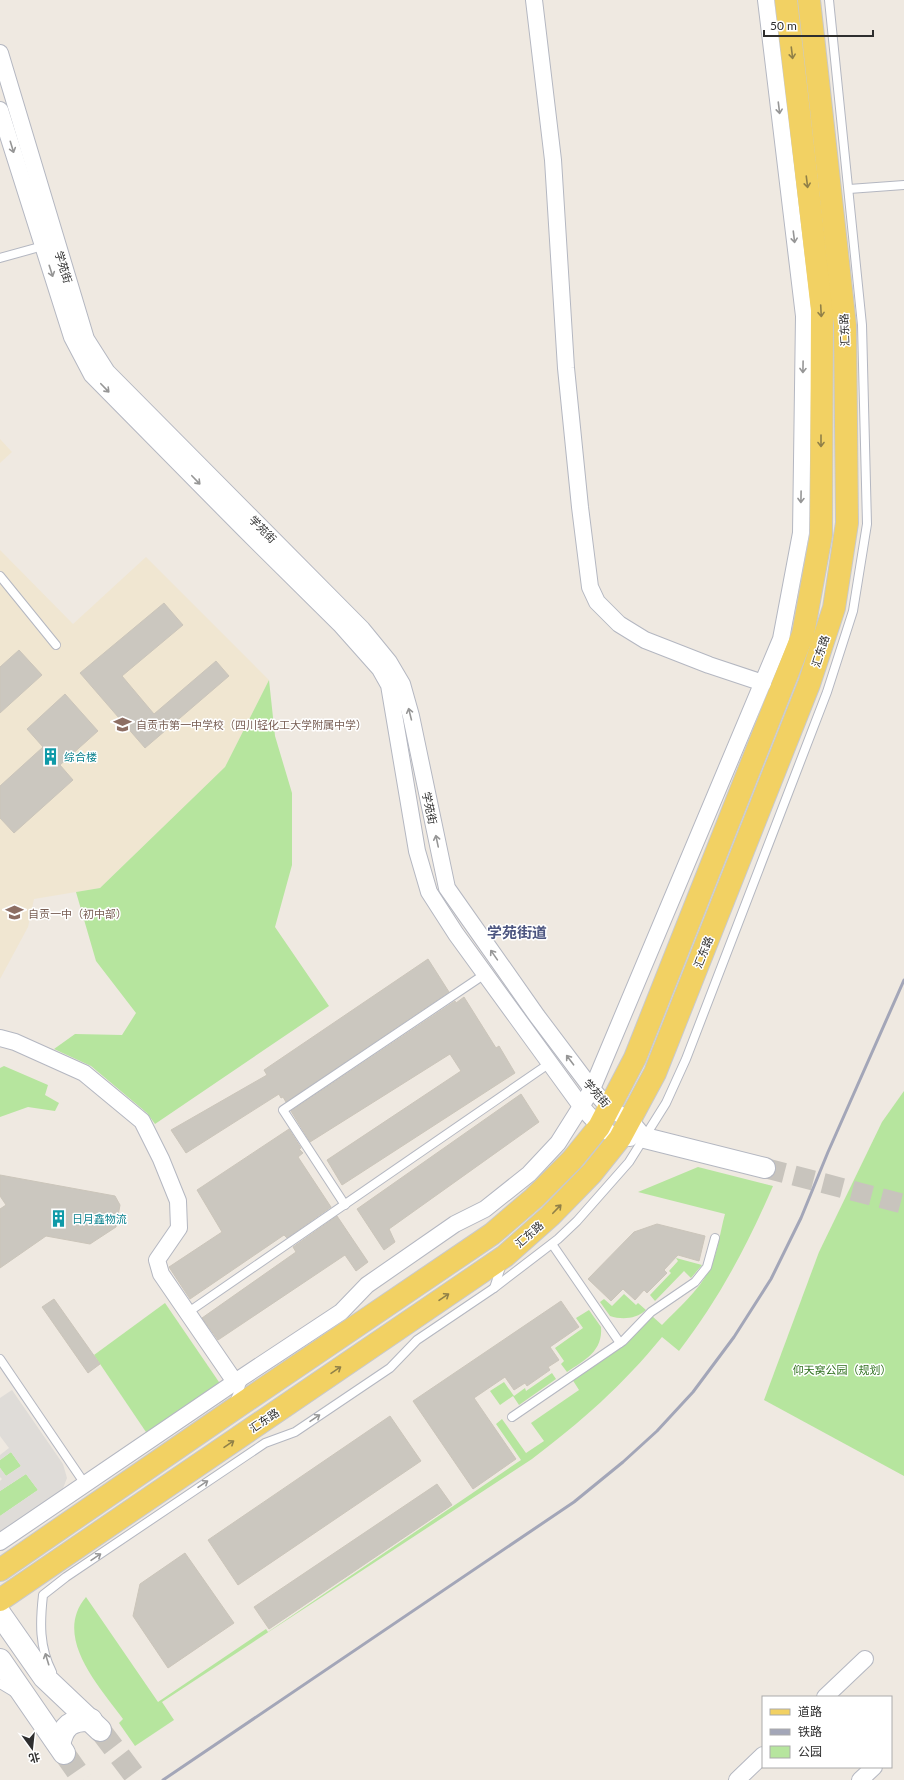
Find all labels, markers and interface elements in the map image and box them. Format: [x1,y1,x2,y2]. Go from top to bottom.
scale bar [764,12,873,38]
text: 50 m [770,18,797,33]
one-way arrow [788,46,795,59]
one-way arrow [775,101,783,114]
one-way arrow [9,141,16,154]
one-way arrow [803,175,811,188]
one-way arrow [790,230,798,243]
street label: 学苑街 [53,249,75,285]
one-way arrow [48,264,55,277]
one-way arrow [818,304,825,317]
street label: 汇东路 [837,313,851,347]
one-way arrow [799,360,807,373]
one-way arrow [100,383,110,393]
one-way arrow [817,434,825,447]
one-way arrow [191,475,201,485]
one-way arrow [797,490,805,503]
street label: 学苑街 [247,513,279,545]
street label: 汇东路 [809,633,831,669]
one-way arrow [406,708,413,721]
school or university icon: 自贡市第一中学校（四川轻化工大学附属中学） [113,714,133,734]
place label: 自贡市第一中学校（四川轻化工大学附属中学） [136,718,367,731]
building icon: 综合楼 [41,746,61,766]
place label: 综合楼 [64,750,97,763]
street label: 学苑街 [420,791,440,825]
one-way arrow [433,835,441,848]
school or university icon: 自贡一中（初中部） [5,903,25,923]
place label: 自贡一中（初中部） [28,907,127,920]
district label: 学苑街道 [487,923,547,941]
street label: 汇东路 [691,934,715,970]
one-way arrow [490,950,498,961]
one-way arrow [566,1055,575,1066]
street label: 学苑街 [581,1076,613,1110]
one-way arrow [552,1204,562,1214]
building icon: 日月鑫物流 [49,1208,69,1228]
place label: 日月鑫物流 [72,1212,127,1225]
street label: 汇东路 [512,1218,546,1250]
one-way arrow [438,1293,449,1301]
park label: 仰天窝公园（规划） [793,1363,892,1376]
one-way arrow [330,1366,341,1374]
street label: 汇东路 [247,1405,281,1435]
one-way arrow [309,1414,320,1422]
one-way arrow [223,1439,234,1448]
one-way arrow [198,1480,209,1488]
one-way arrow [90,1553,101,1561]
one-way arrow [42,1653,50,1665]
legend [762,1696,892,1768]
text: 道路 [798,1704,822,1719]
text: 铁路 [798,1724,822,1739]
north arrow [12,1728,52,1768]
text: 公园 [798,1744,822,1759]
text: 北 [28,1750,42,1766]

